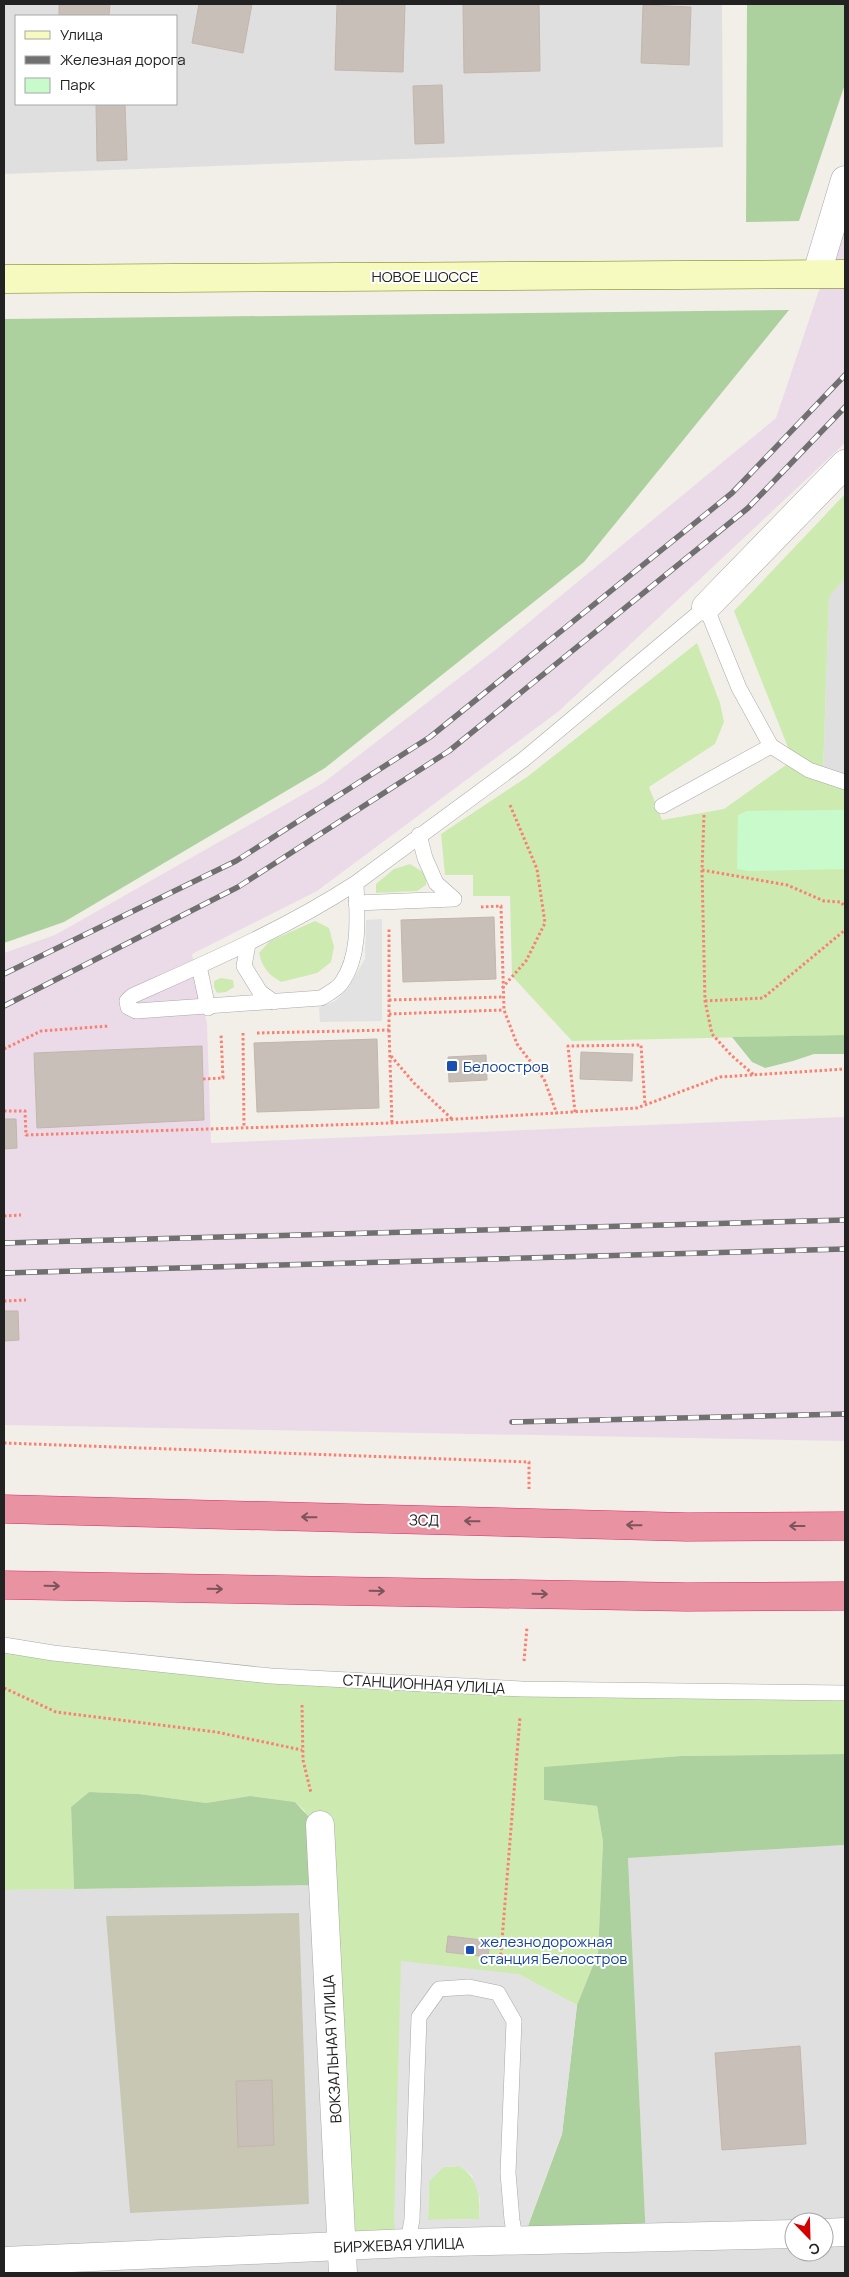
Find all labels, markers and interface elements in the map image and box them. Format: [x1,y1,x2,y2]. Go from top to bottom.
legend [15,15,178,105]
text: Улица [60,24,103,45]
text: Железная дорога [60,49,185,70]
text: Парк [60,74,96,95]
street label: НОВОЕ ШОССЕ [371,266,479,287]
place label: Белоостров [463,1056,549,1077]
marker: Белоостров [445,1059,459,1073]
street label: ЗСД [409,1509,439,1531]
one-way arrow [301,1512,318,1522]
one-way arrow [464,1516,480,1526]
one-way arrow [626,1521,642,1530]
one-way arrow [789,1521,805,1531]
one-way arrow [44,1581,60,1591]
one-way arrow [206,1584,223,1594]
one-way arrow [369,1587,385,1596]
one-way arrow [532,1589,548,1599]
street label: СТАНЦИОННАЯ УЛИЦА [342,1669,506,1699]
place label: железнодорожная станция Белоостров [480,1931,627,1969]
marker: железнодорожная станция Белоостров [464,1944,476,1956]
street label: ВОКЗАЛЬНАЯ УЛИЦА [318,1974,346,2124]
north arrow [784,2212,834,2262]
street label: БИРЖЕВАЯ УЛИЦА [333,2232,465,2258]
text: С [806,2239,823,2260]

